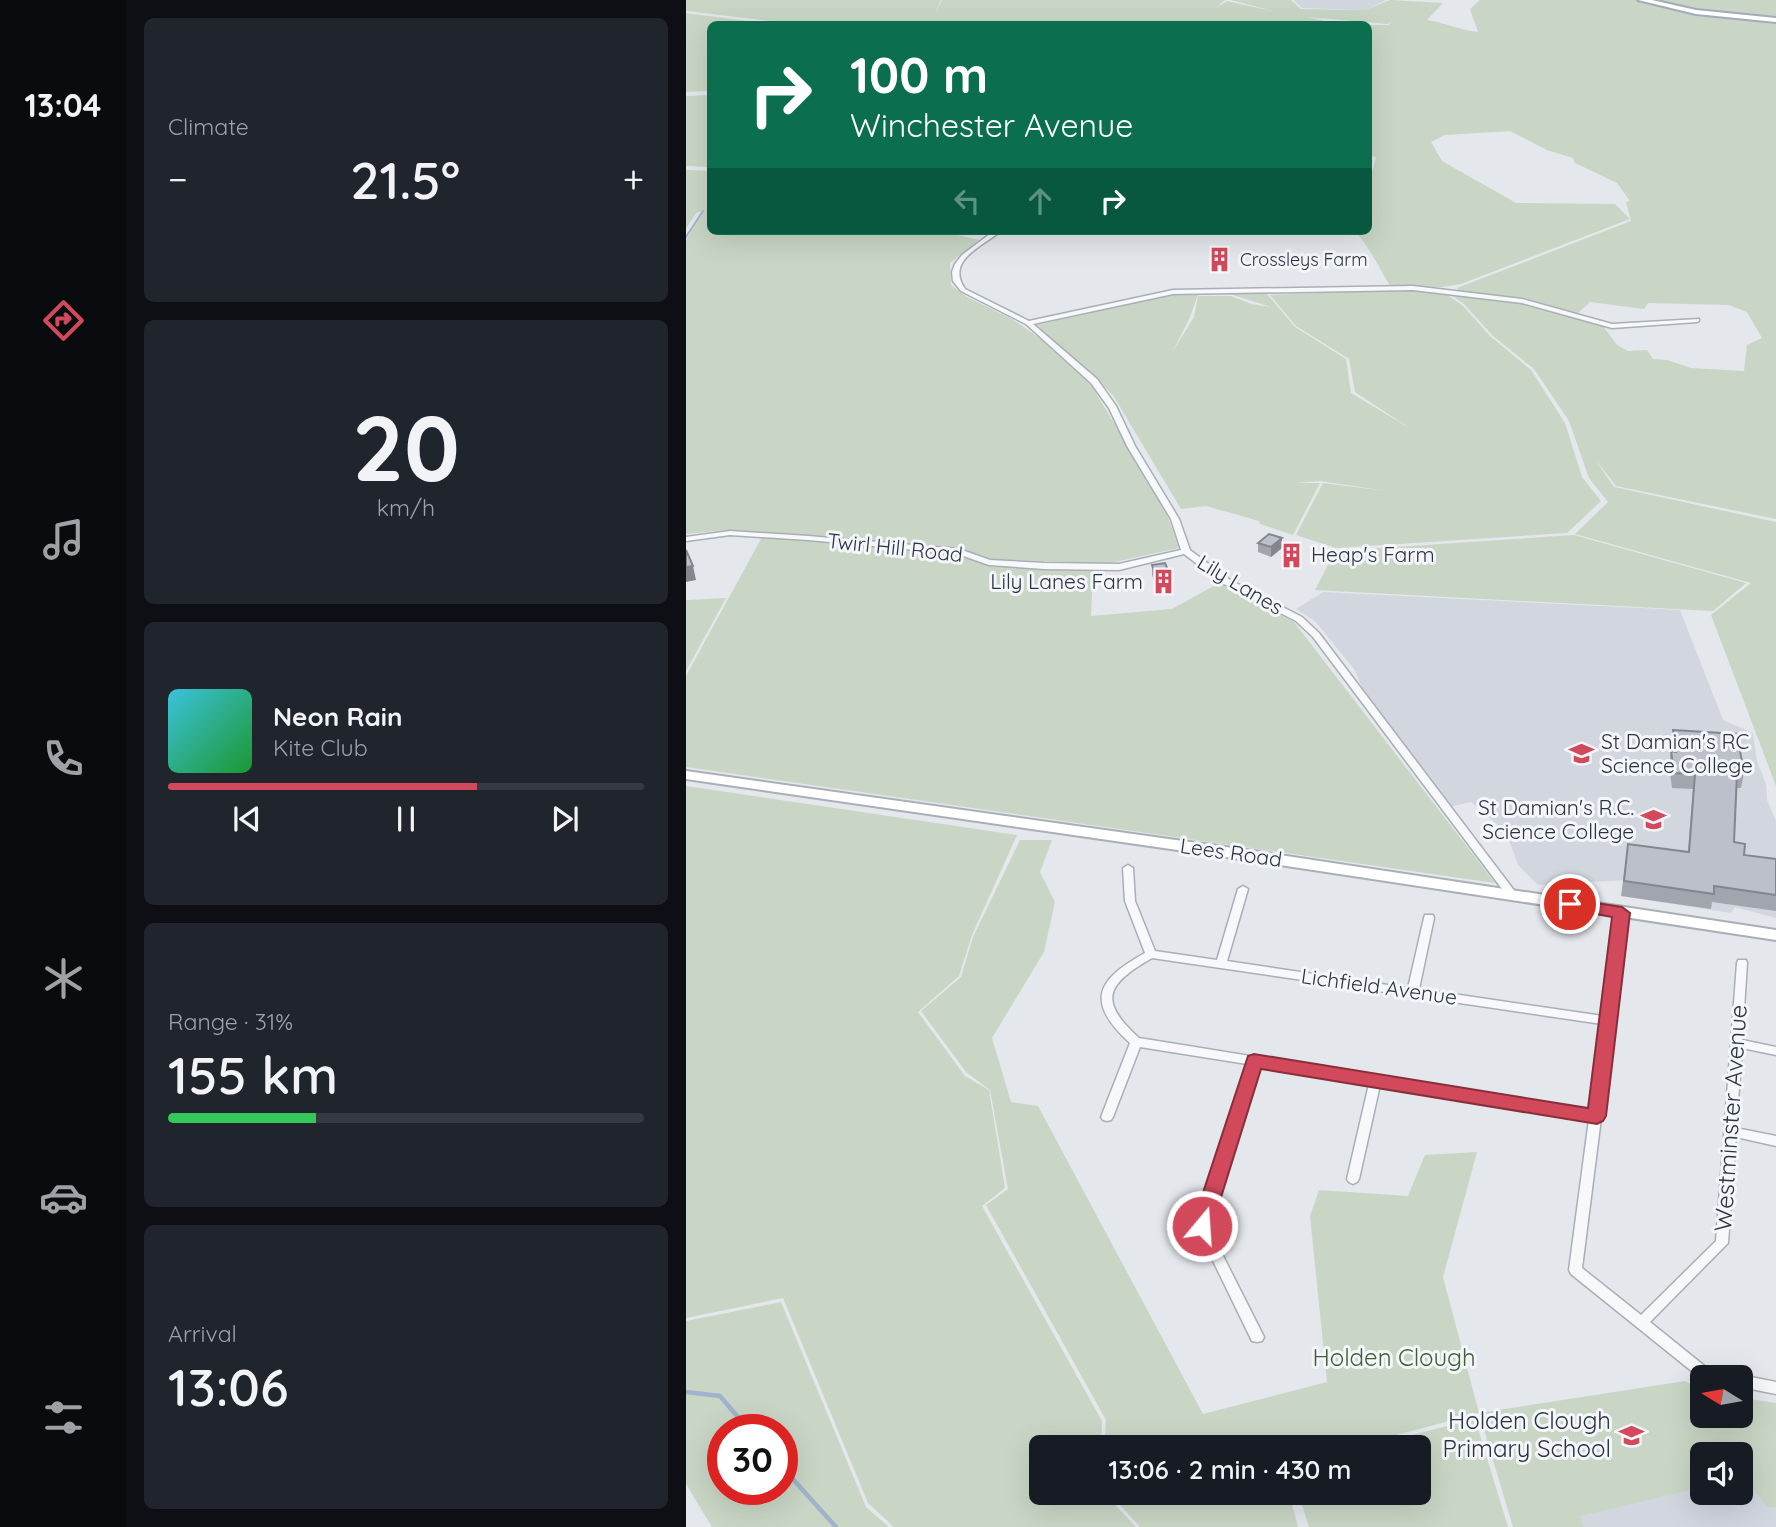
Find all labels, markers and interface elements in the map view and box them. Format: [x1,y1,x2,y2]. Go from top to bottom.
text: 100 m [850,44,988,105]
icon: right [735,49,826,140]
text: 13:04 [25,85,101,125]
text: Winchester Avenue [850,105,1133,145]
text: Climate [168,112,249,141]
text: 21.5° [350,147,460,212]
text: − [168,155,188,203]
text: + [623,155,644,203]
icon: left [948,182,986,220]
icon: ahead [1021,182,1059,220]
icon: right [1094,182,1132,220]
building icon: Crossleys Farm [1206,246,1234,274]
place label: Crossleys Farm [1240,248,1368,271]
icon: directions [39,296,88,345]
text: 20 [352,390,460,504]
text: km/h [377,493,435,522]
icon: music [39,515,88,564]
street label: Twirl Hill Road [826,527,964,567]
building icon: Heap's Farm [1277,541,1305,569]
place label: Heap's Farm [1311,541,1435,567]
street label: Lily Lanes [1193,548,1288,620]
place label: Lily Lanes Farm [990,568,1143,594]
building icon: Lily Lanes Farm [1149,568,1177,596]
text: Neon Rain [273,700,402,733]
place label: St Damian's RC Science College [1601,728,1753,778]
text: Kite Club [273,733,368,762]
icon: phone [39,734,88,783]
school or university icon: St Damian's RC Science College [1567,740,1595,768]
place label: St Damian's R.C. Science College [1478,794,1634,844]
icon: previous [228,800,266,838]
icon: pause [387,800,425,838]
icon: next [546,800,584,838]
school or university icon: St Damian's R.C. Science College [1640,806,1668,834]
street label: Lees Road [1179,832,1284,872]
pin [1540,874,1600,934]
icon: arrive [1551,885,1589,923]
icon: climate [39,954,88,1003]
street label: Lichfield Avenue [1299,962,1459,1010]
street label: Westminster Avenue [1707,1003,1753,1232]
text: Range · 31% [168,1007,293,1036]
text: 155 km [168,1042,338,1107]
icon: car [39,1173,88,1222]
position arrow [1165,1189,1239,1263]
text: Arrival [168,1319,237,1348]
park label: Holden Clough [1312,1342,1476,1372]
text: 13:06 [168,1354,288,1419]
north arrow [1690,1365,1754,1428]
map controls [1690,1365,1753,1505]
icon: filters [39,1393,88,1442]
place label: Holden Clough Primary School [1442,1405,1611,1463]
speed limit sign: 30 [707,1414,798,1505]
school or university icon: Holden Clough Primary School [1617,1421,1645,1449]
button: sound [1690,1442,1753,1505]
text: 13:06 · 2 min · 430 m [1109,1453,1351,1486]

